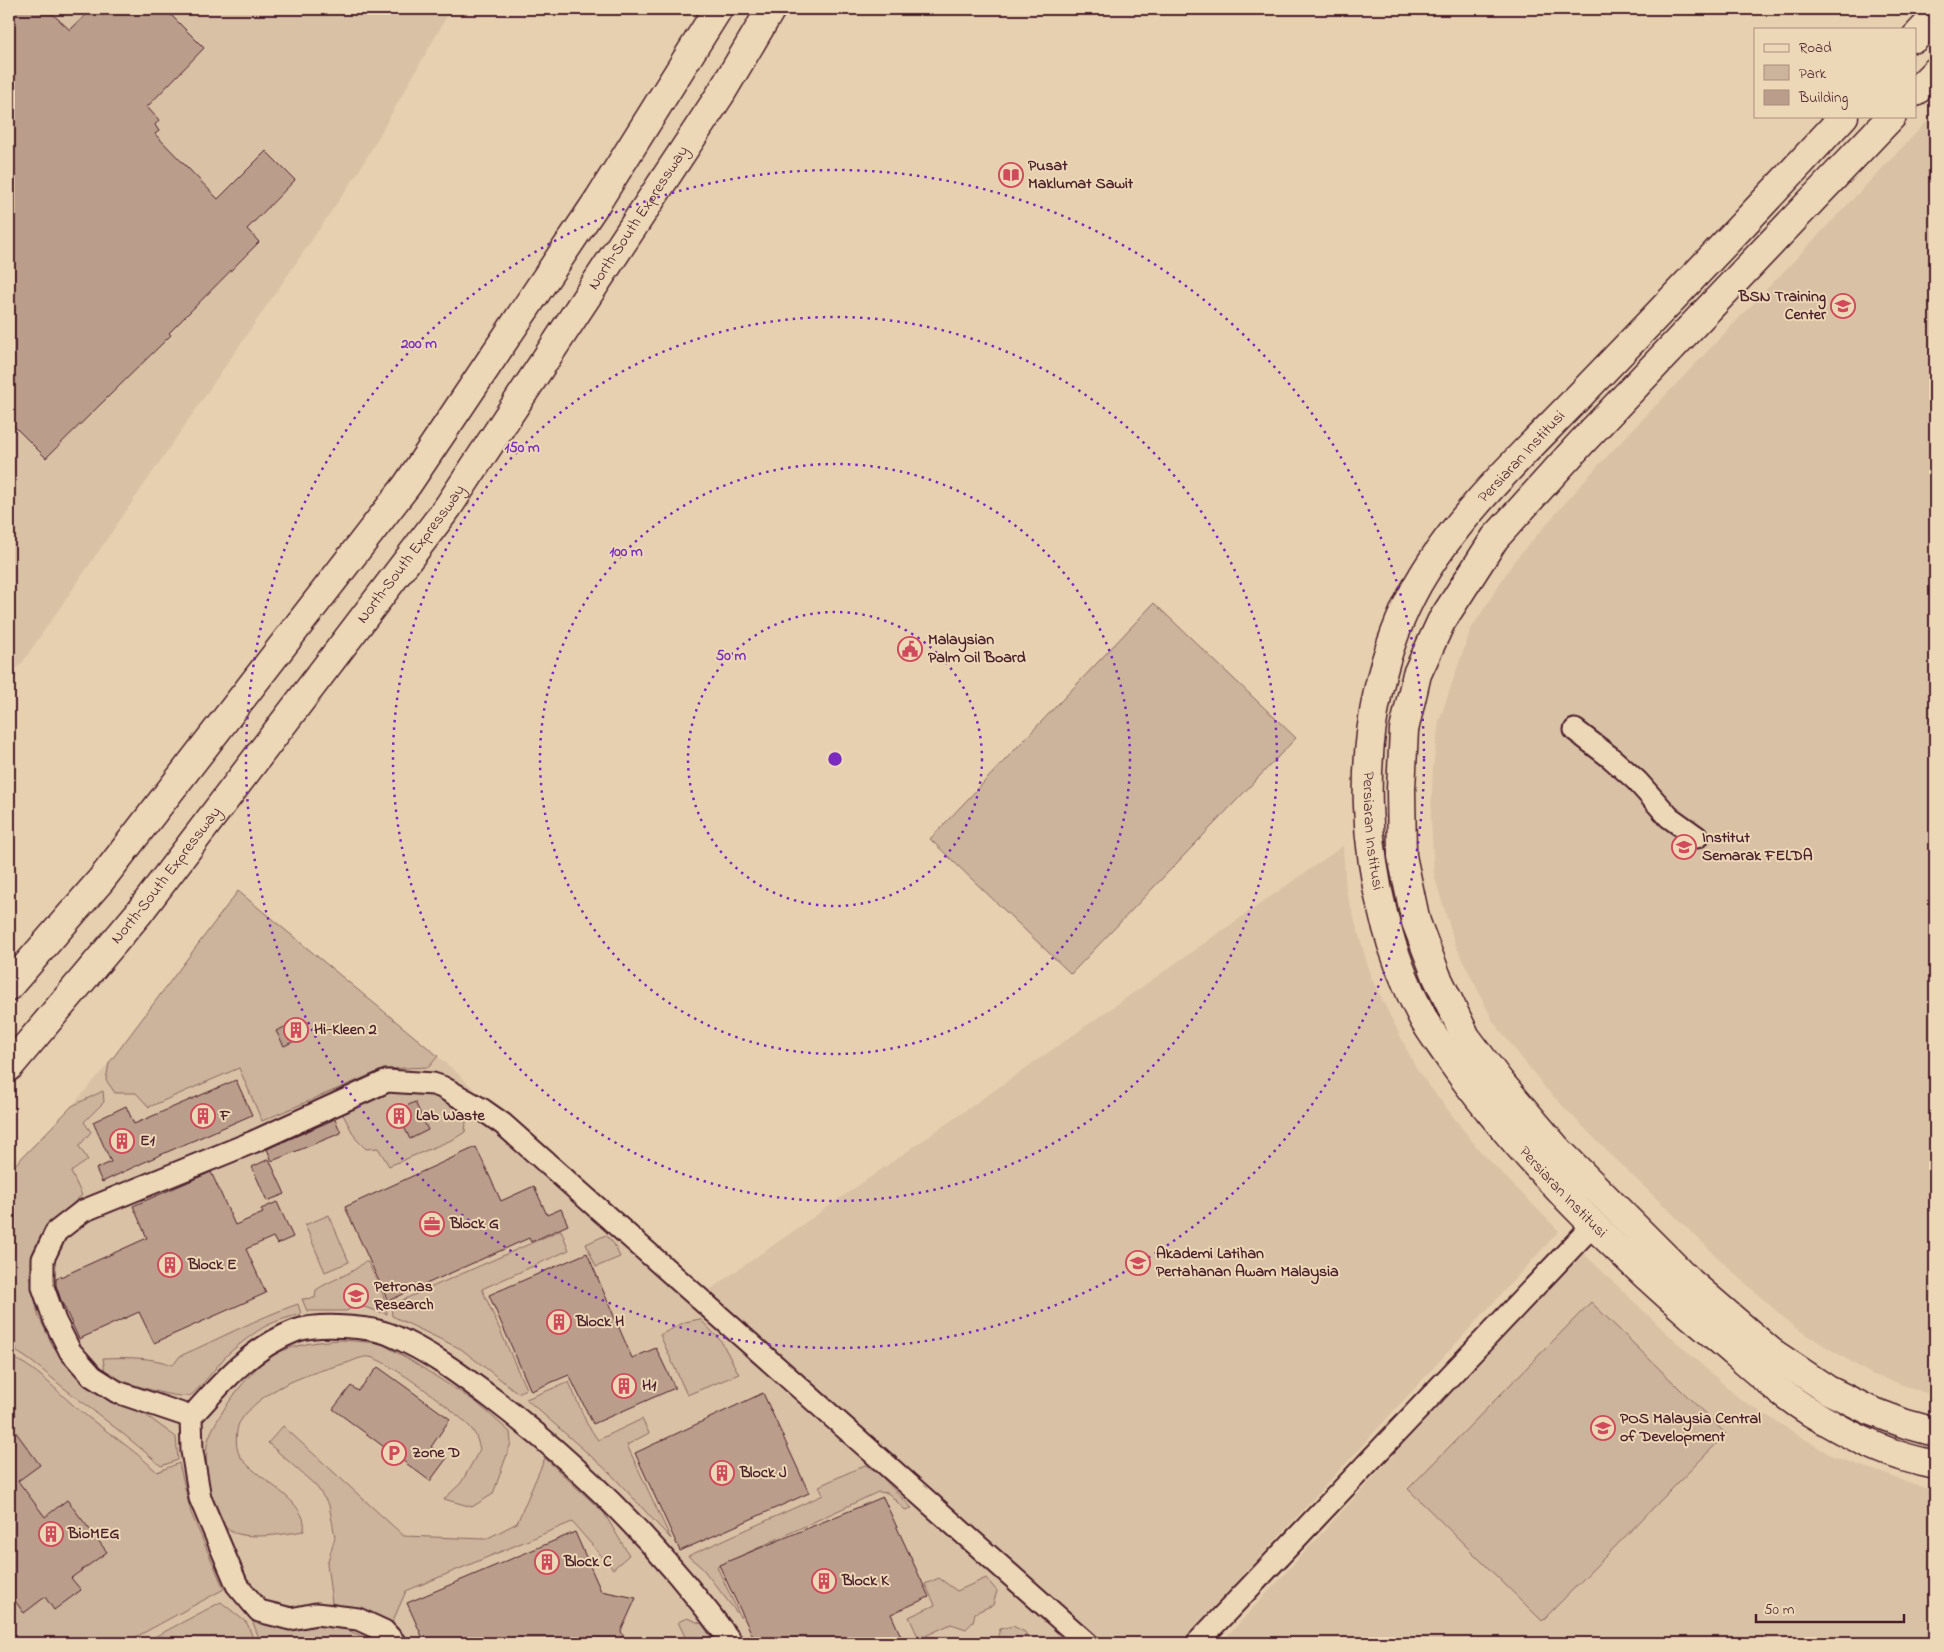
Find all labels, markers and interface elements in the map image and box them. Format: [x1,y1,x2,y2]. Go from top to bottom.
legend [1754,28,1916,118]
text: Road [1799,37,1832,59]
text: Park [1799,63,1827,85]
text: Building [1798,87,1848,110]
street label: North–South Expressway [582,141,695,295]
place label: Pusat Maklumat Sawit [1028,154,1134,196]
library icon: Pusat Maklumat Sawit [998,162,1024,188]
place label: BSN Training Center [1738,285,1827,327]
school or university icon: BSN Training Center [1830,293,1856,319]
text: 200 m [400,333,437,355]
street label: Persiaran Institusi [1473,405,1571,509]
text: 150 m [504,437,540,459]
street label: North–South Expressway [351,480,472,629]
text: 100 m [609,541,643,563]
place label: Malaysian Palm Oil Board [928,628,1026,670]
public building icon: Malaysian Palm Oil Board [897,636,923,662]
text: 50 m [716,645,747,667]
centre of rings [826,750,844,768]
street label: Persiaran Institusi [1356,771,1389,892]
street label: North–South Expressway [105,802,228,950]
place label: Institut Semarak FELDA [1702,826,1813,868]
school or university icon: Institut Semarak FELDA [1671,834,1697,860]
building icon: Hi-Kleen 2 [283,1017,309,1043]
place label: Hi-Kleen 2 [314,1018,377,1042]
building icon: F [190,1103,216,1129]
building icon: Lab Waste [386,1103,412,1129]
place label: F [219,1104,231,1128]
place label: Lab Waste [416,1104,486,1128]
building icon: E1 [109,1128,135,1154]
place label: E1 [140,1129,156,1153]
street label: Persiaran Institusi [1513,1141,1613,1244]
office icon: Block G [419,1211,445,1237]
place label: Block G [449,1212,499,1236]
place label: Akademi Latihan Pertahanan Awam Malaysia [1156,1242,1339,1285]
school or university icon: Akademi Latihan Pertahanan Awam Malaysia [1125,1250,1151,1276]
building icon: Block E [157,1252,183,1278]
place label: Block E [187,1253,237,1277]
place label: Petronas Research [373,1275,434,1317]
school or university icon: Petronas Research [343,1283,369,1309]
building icon: Block H [546,1309,572,1335]
place label: Block H [575,1310,624,1334]
building icon: H1 [611,1373,637,1399]
place label: H1 [642,1374,657,1398]
place label: POS Malaysia Central of Development [1620,1407,1761,1449]
school or university icon: POS Malaysia Central of Development [1590,1415,1616,1441]
parking icon: Zone D [381,1440,407,1466]
place label: Zone D [412,1441,460,1465]
building icon: Block J [709,1460,735,1486]
place label: Block J [739,1461,787,1485]
building icon: BioMEG [38,1521,64,1547]
place label: BioMEG [67,1522,119,1546]
building icon: Block C [534,1549,560,1575]
place label: Block C [563,1550,612,1574]
building icon: Block K [811,1568,837,1594]
place label: Block K [841,1569,890,1593]
scale bar [1756,1592,1904,1624]
text: 50 m [1764,1599,1795,1621]

